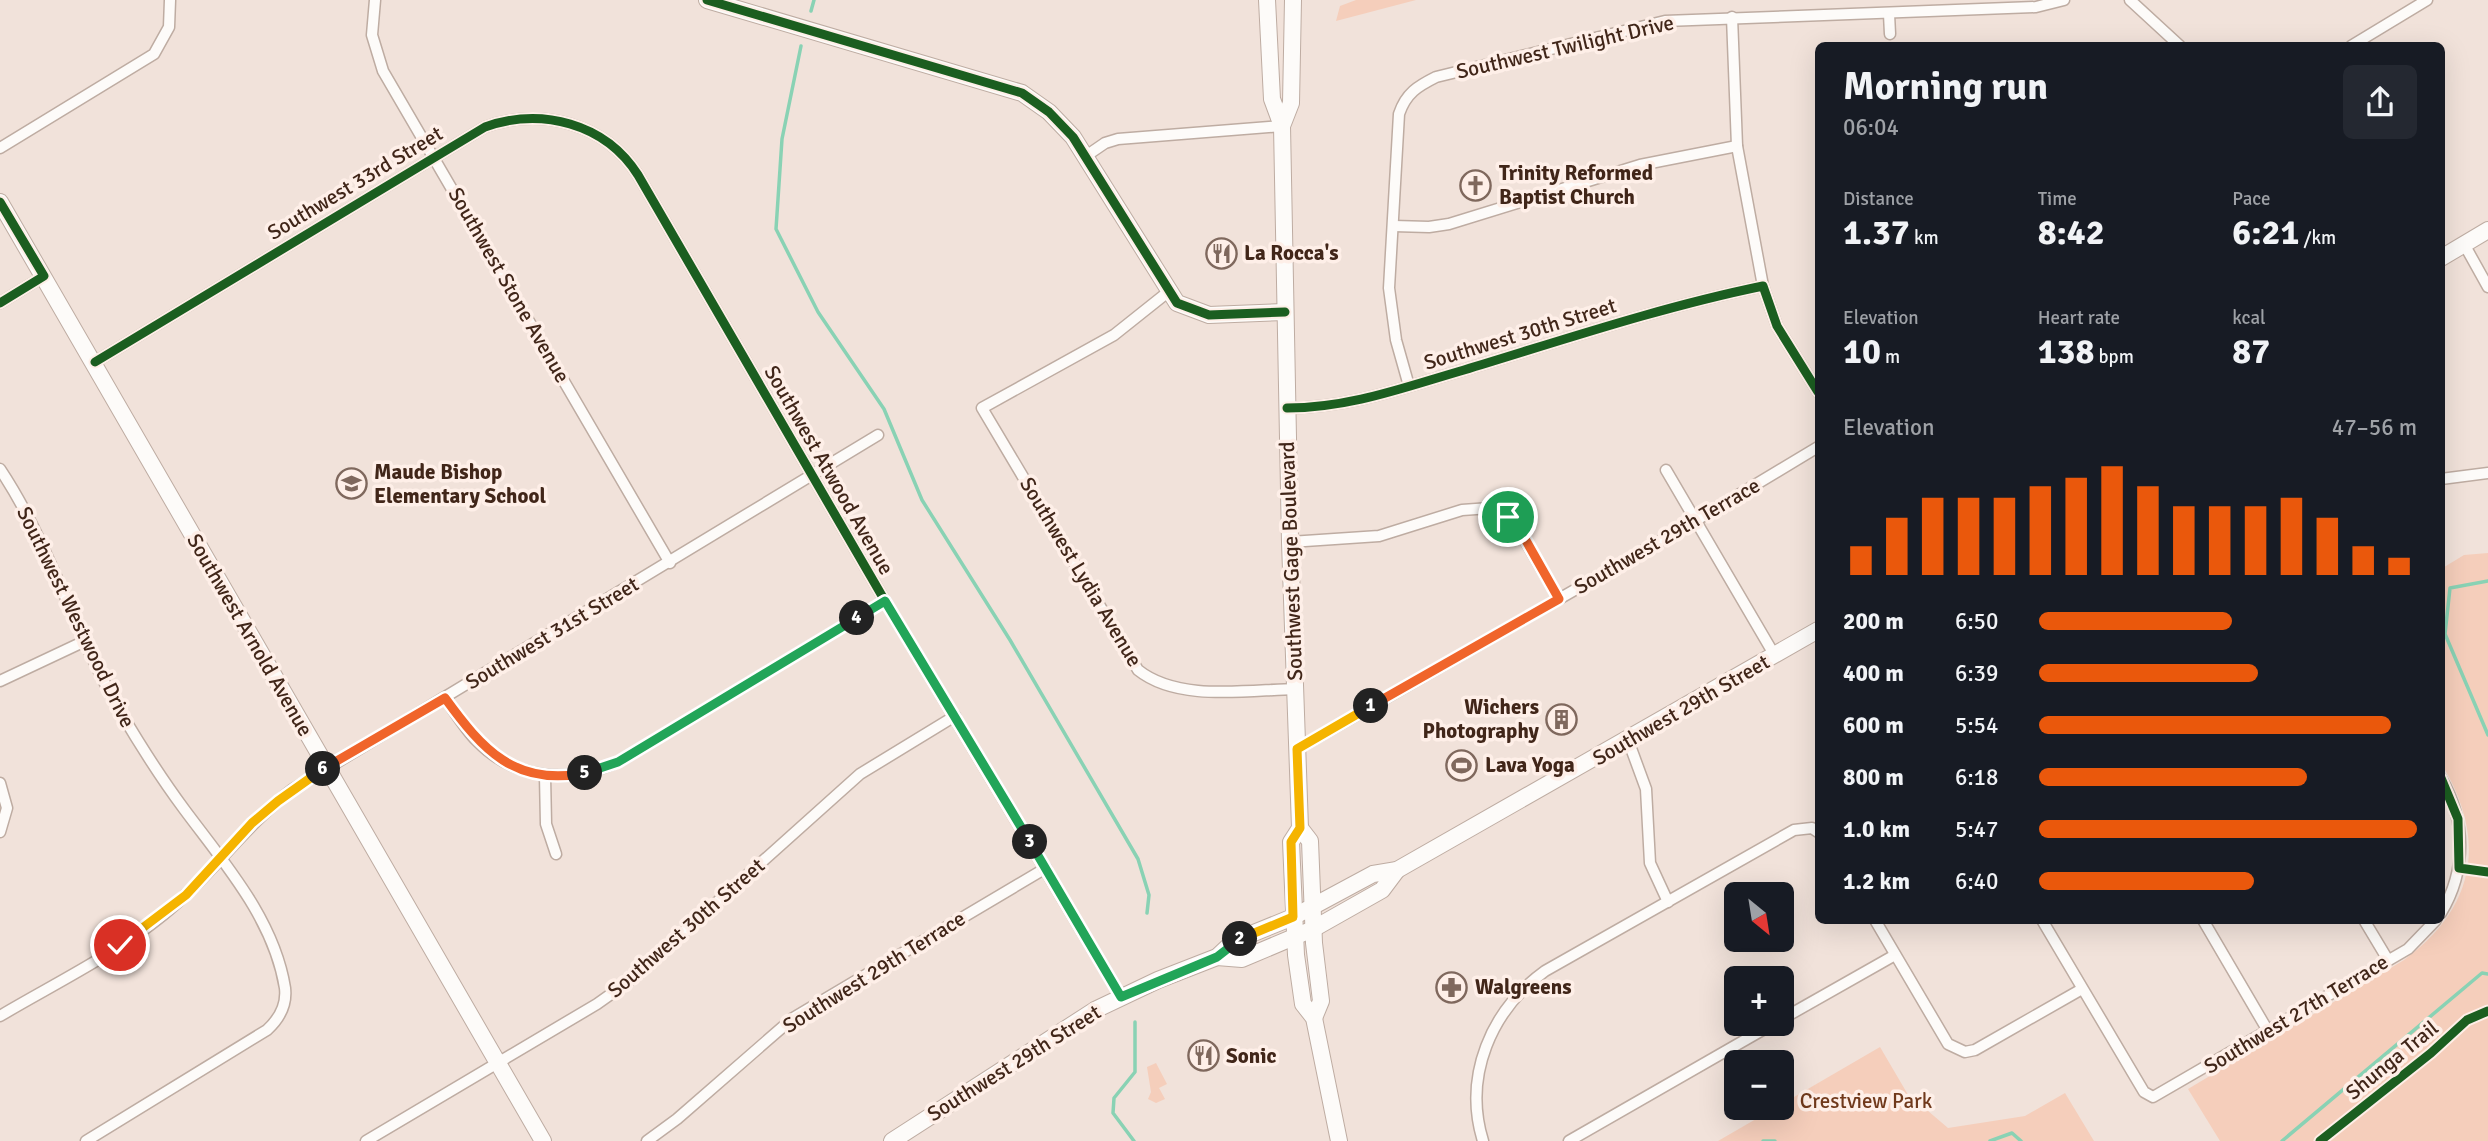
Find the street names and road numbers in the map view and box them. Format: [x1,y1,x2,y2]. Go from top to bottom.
street label: Southwest Twilight Drive [1454,9,1676,85]
street label: Southwest 33rd Street [263,120,447,246]
street label: Southwest Stone Avenue [442,183,576,387]
street label: Southwest 30th Street [1421,292,1619,376]
street label: Southwest Atwood Avenue [758,361,900,579]
street label: Southwest Gage Boulevard [1274,441,1308,681]
street label: Southwest 29th Terrace [1569,472,1765,600]
street label: Southwest Lydia Avenue [1014,473,1148,671]
street label: Southwest Westwood Drive [11,502,141,732]
street label: Southwest Arnold Avenue [181,529,319,741]
street label: Southwest 31st Street [461,571,643,695]
street label: Southwest 29th Street [1588,649,1774,771]
street label: Southwest 30th Street [602,853,770,1003]
street label: Southwest 29th Terrace [778,905,970,1039]
street label: Southwest 27th Terrace [2199,949,2393,1079]
street label: Southwest 29th Street [922,999,1106,1127]
street label: Shunga Trail [2340,1015,2444,1105]

